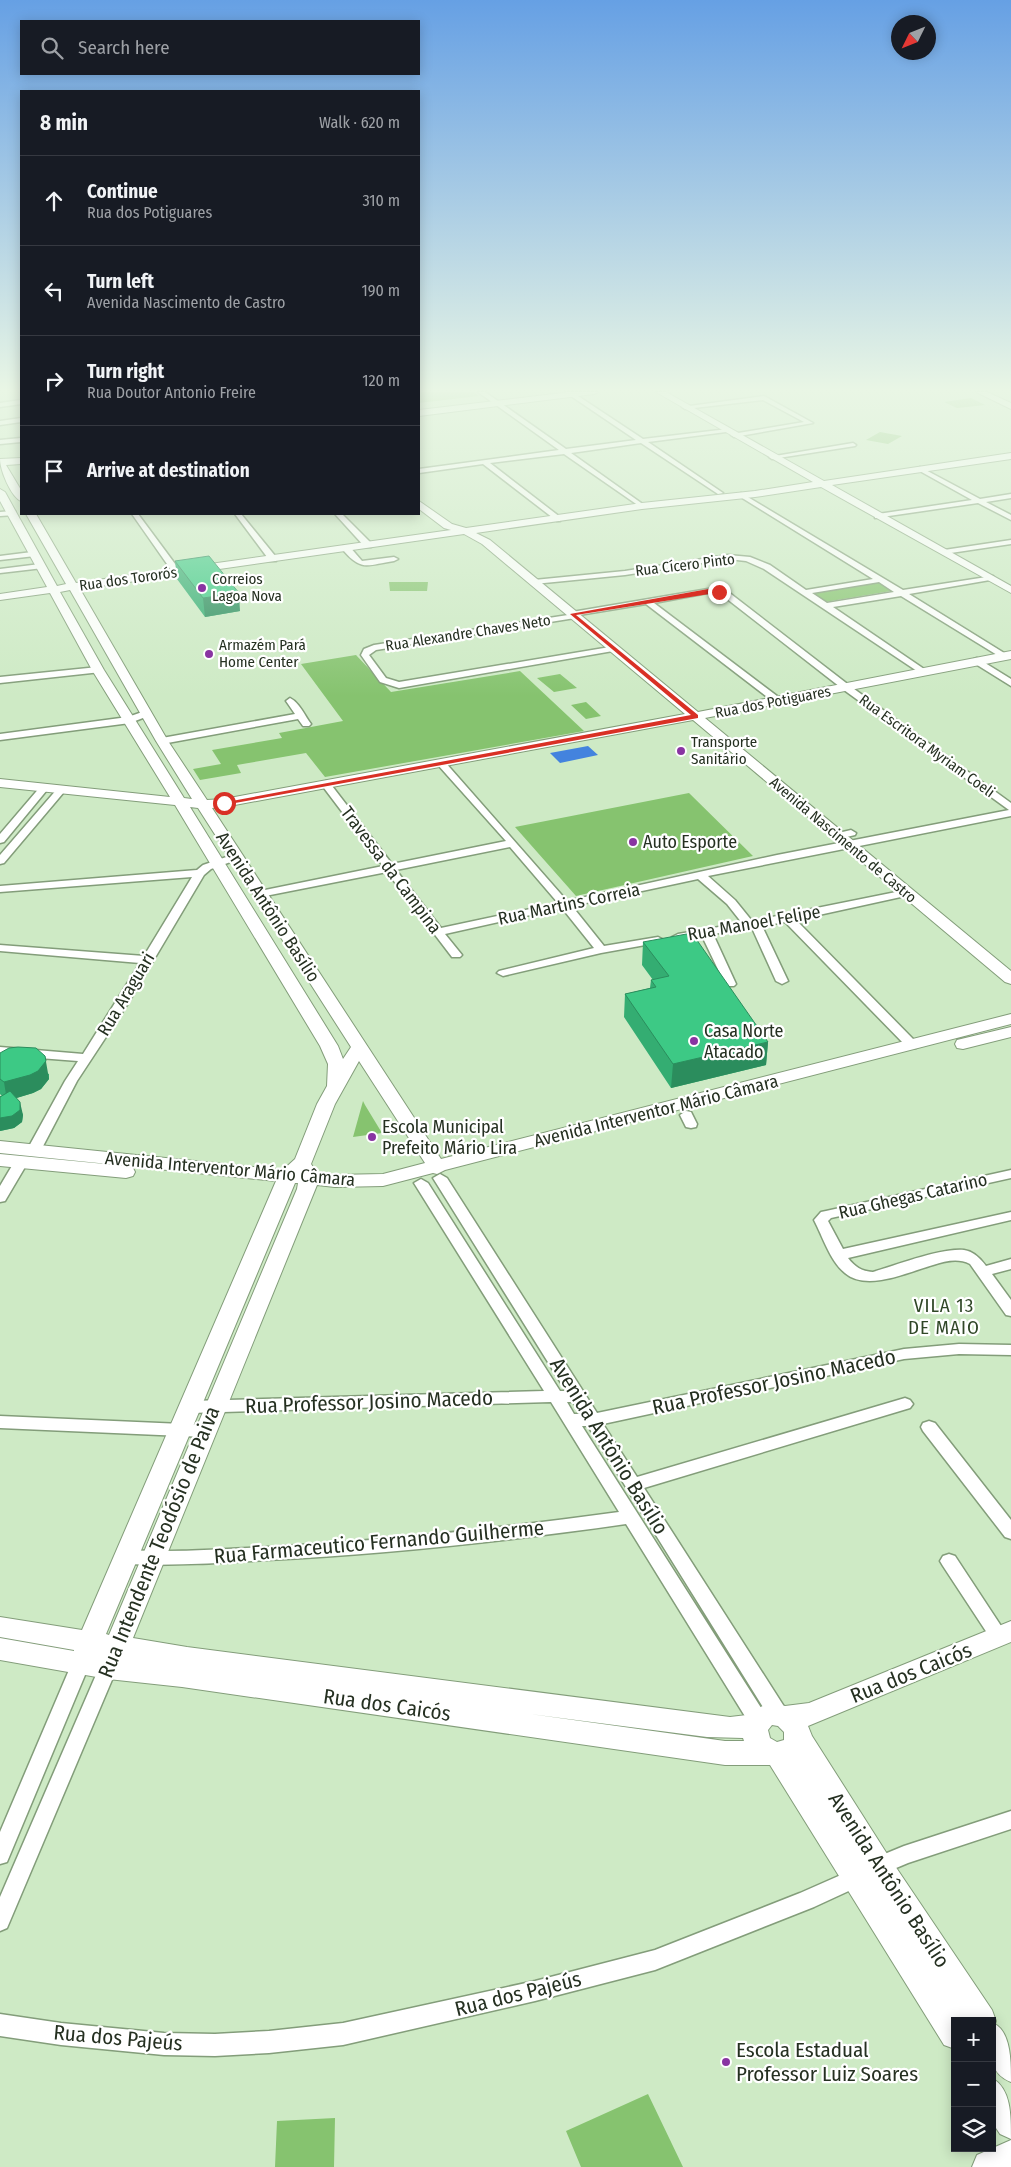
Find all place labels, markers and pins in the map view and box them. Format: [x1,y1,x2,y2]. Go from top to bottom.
place label: Correios Lagoa Nova [212,570,282,605]
marker: Correios Lagoa Nova [196,582,208,594]
place label: Armazém Pará Home Center [219,636,306,671]
marker: Armazém Pará Home Center [203,648,215,660]
place label: Transporte Sanitário [691,733,757,768]
marker: Transporte Sanitário [675,745,687,757]
place label: Auto Esporte [643,831,737,853]
marker: Auto Esporte [627,836,639,848]
place label: Casa Norte Atacado [704,1020,784,1063]
marker: Casa Norte Atacado [688,1035,700,1047]
place label: Escola Municipal Prefeito Mário Lira [382,1116,517,1159]
marker: Escola Municipal Prefeito Mário Lira [366,1131,378,1143]
place label: Escola Estadual Professor Luiz Soares [736,2037,918,2087]
marker: Escola Estadual Professor Luiz Soares [720,2056,732,2068]

